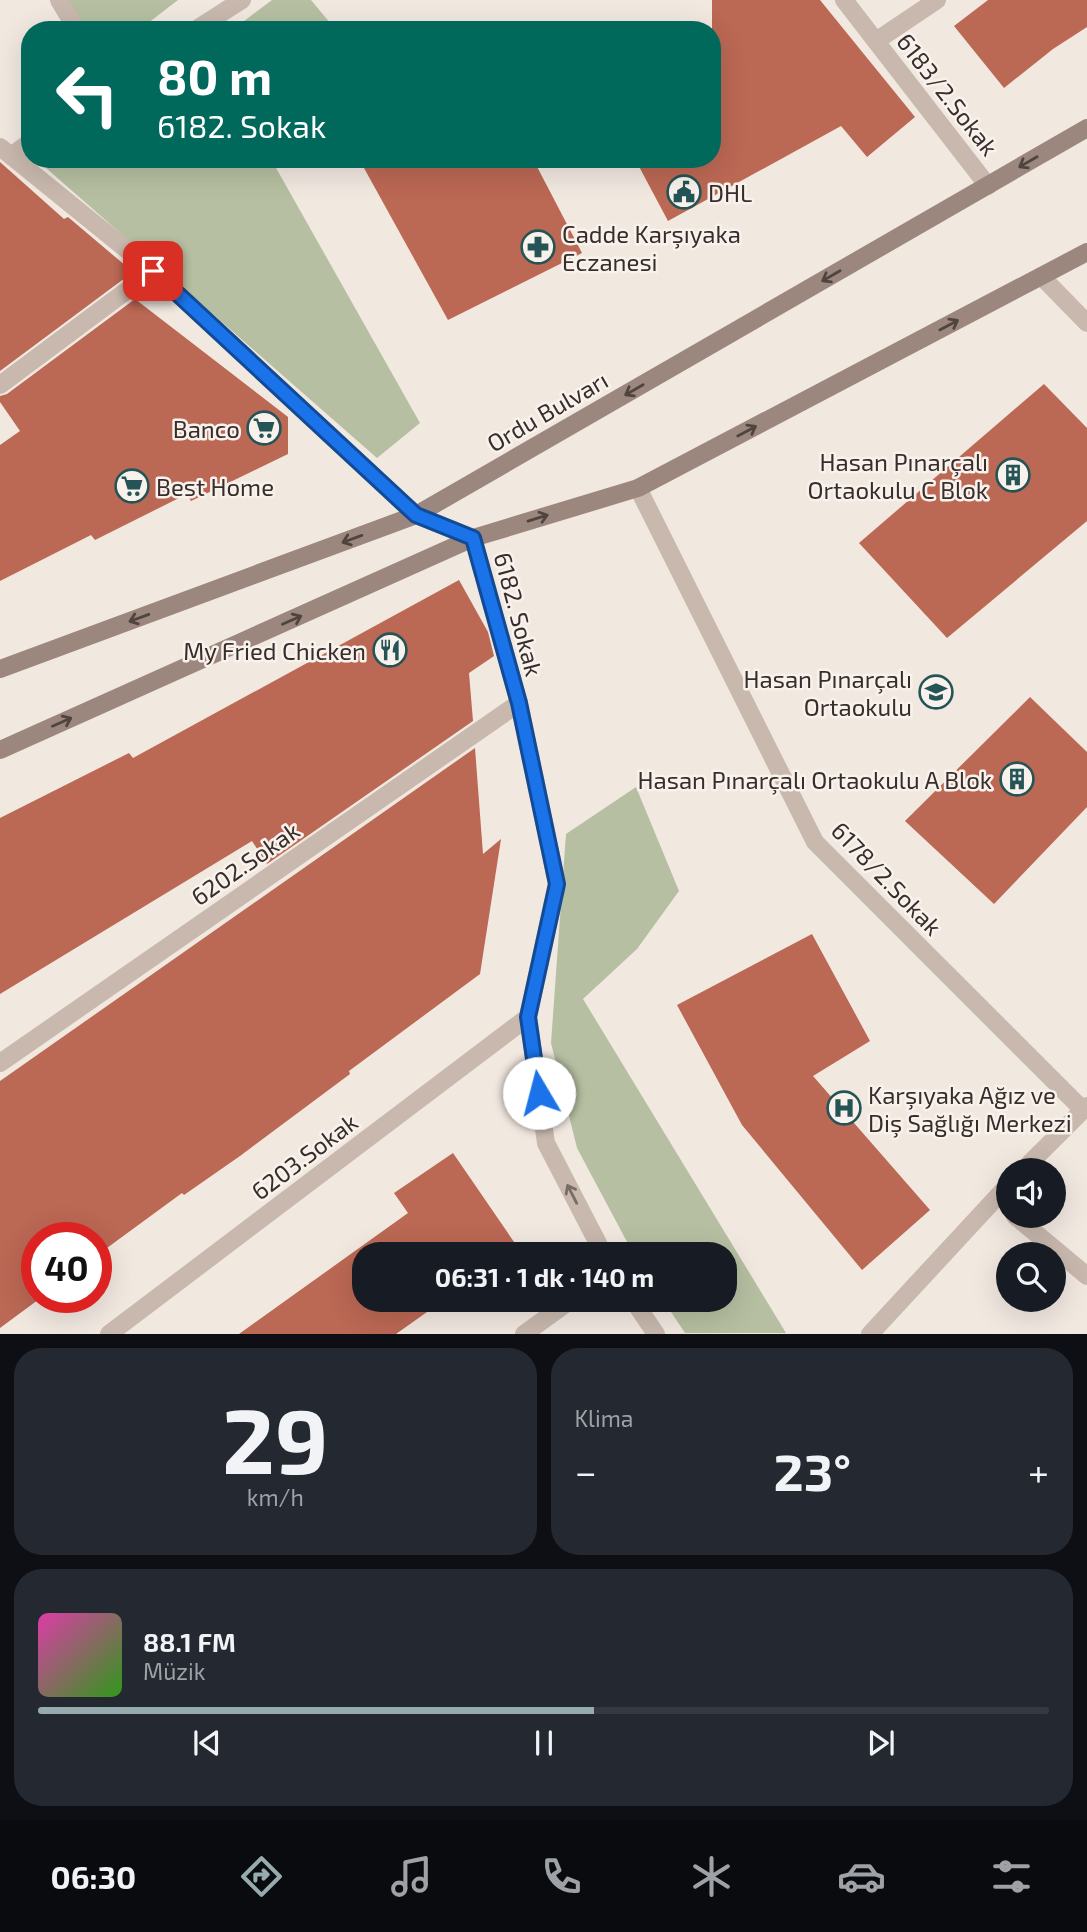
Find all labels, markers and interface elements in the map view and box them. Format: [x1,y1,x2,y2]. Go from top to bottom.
street label: 6183/2.Sokak [891,27,1005,161]
text: 80 m [157,46,272,105]
icon: left [42,49,133,140]
text: 6182. Sokak [157,106,326,144]
one-way arrow [1018,155,1038,169]
public building icon: DHL [665,173,703,211]
place label: DHL [708,178,752,207]
place label: Cadde Karşıyaka Eczanesi [562,219,741,276]
pharmacy icon: Cadde Karşıyaka Eczanesi [519,228,557,266]
pin [123,241,183,301]
icon: arrive [134,252,172,290]
one-way arrow [821,269,841,283]
one-way arrow [938,318,959,331]
street label: Ordu Bulvarı [481,365,613,457]
one-way arrow [624,383,644,397]
supermarket icon: Banco [245,409,283,447]
place label: Banco [173,414,240,443]
one-way arrow [737,424,757,438]
place label: Hasan Pınarçalı Ortaokulu C Blok [807,447,988,504]
building icon: Hasan Pınarçalı Ortaokulu C Blok [994,456,1032,494]
supermarket icon: Best Home [113,467,151,505]
place label: Best Home [156,472,274,501]
one-way arrow [527,511,549,524]
one-way arrow [341,533,363,546]
street label: 6182. Sokak [489,549,549,679]
one-way arrow [128,613,150,625]
one-way arrow [281,613,303,626]
restaurant icon: My Fried Chicken [371,631,409,669]
place label: My Fried Chicken [183,636,366,665]
place label: Hasan Pınarçalı Ortaokulu [744,664,912,721]
school or university icon: Hasan Pınarçalı Ortaokulu [917,673,955,711]
one-way arrow [51,715,73,728]
building icon: Hasan Pınarçalı Ortaokulu A Blok [998,760,1036,798]
place label: Hasan Pınarçalı Ortaokulu A Blok [638,765,992,795]
street label: 6202.Sokak [185,815,305,911]
street label: 6178/2.Sokak [826,815,948,941]
position arrow [502,1056,576,1130]
place label: Karşıyaka Ağız ve Diş Sağlığı Merkezi [868,1080,1072,1138]
hospital icon: Karşıyaka Ağız ve Diş Sağlığı Merkezi [825,1089,863,1127]
street label: 6203.Sokak [245,1107,363,1205]
map controls [996,1158,1066,1312]
button: sound [996,1158,1066,1228]
one-way arrow [565,1184,579,1205]
speed limit sign: 40 [21,1222,112,1313]
button: search [996,1242,1066,1312]
text: 06:31 · 1 dk · 140 m [435,1261,654,1292]
text: 29 [222,1383,329,1492]
text: Klima [575,1404,633,1432]
text: 23° [774,1439,851,1501]
text: − [575,1448,597,1494]
text: + [1028,1448,1049,1494]
text: km/h [247,1483,304,1511]
text: 88.1 FM [143,1626,236,1657]
text: Müzik [143,1657,205,1685]
icon: previous [188,1724,226,1762]
icon: pause [525,1724,563,1762]
icon: next [862,1724,900,1762]
icon: directions [237,1852,286,1901]
icon: music [387,1852,436,1901]
icon: phone [537,1852,586,1901]
icon: climate [687,1852,736,1901]
icon: car [837,1852,886,1901]
icon: filters [987,1852,1036,1901]
text: 06:30 [51,1857,136,1895]

